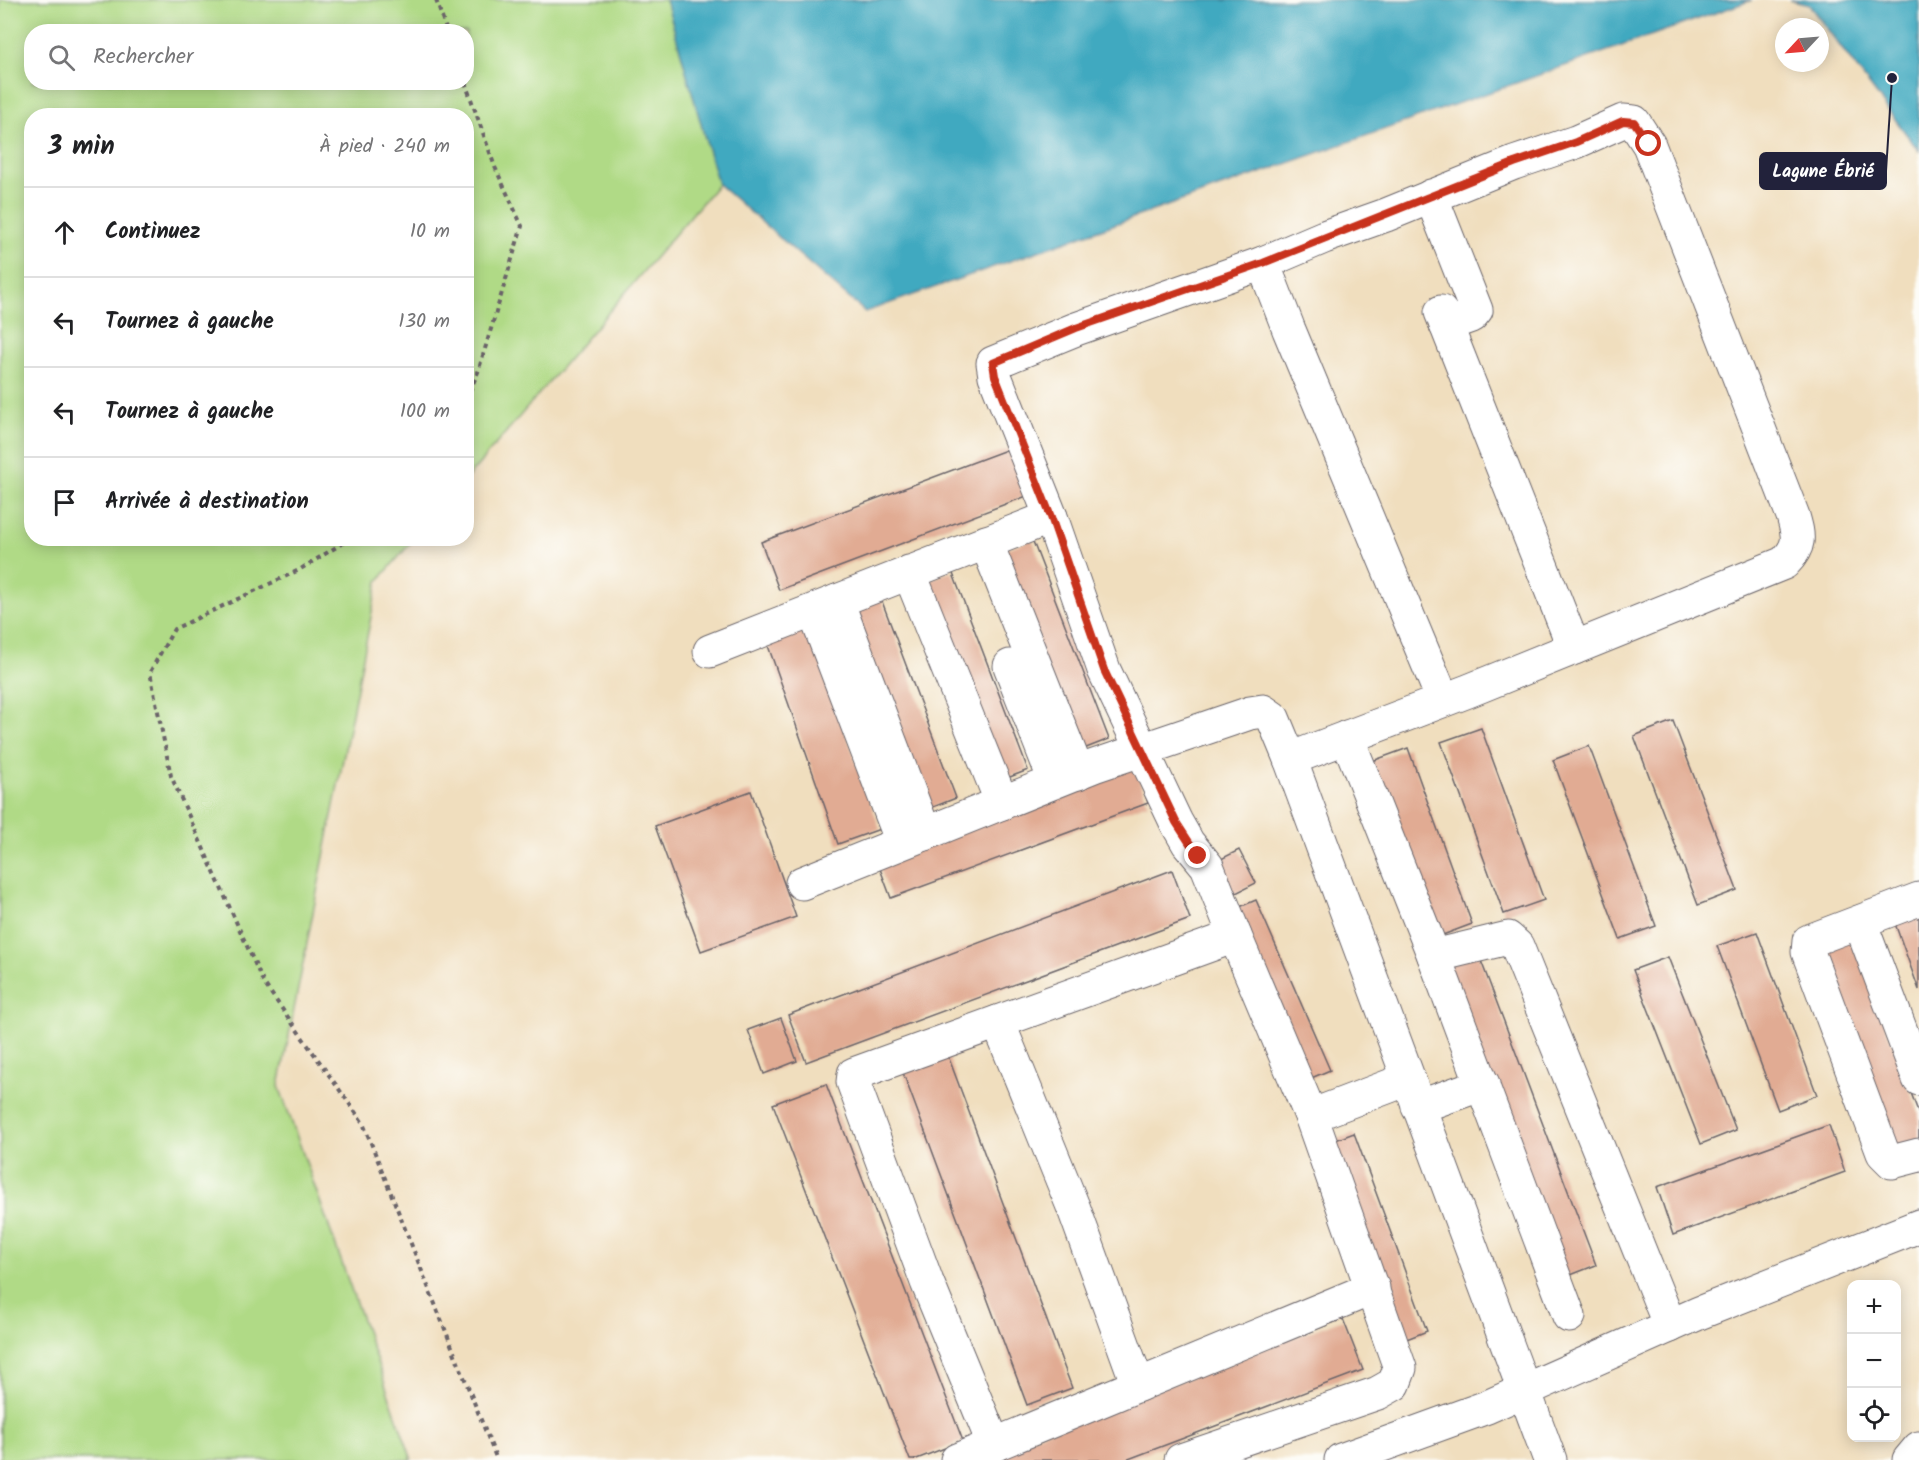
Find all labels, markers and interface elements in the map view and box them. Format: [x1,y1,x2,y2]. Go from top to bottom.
north arrow [1775,18,1829,72]
search box [24,24,474,90]
text: Rechercher [93,40,193,75]
icon: search [45,41,78,74]
text: 3 min [48,126,115,168]
route start [1635,130,1661,156]
text: À pied · 240 m [319,131,450,163]
callout: Lagune Ébrié [1760,153,1886,189]
text: Lagune Ébrié [1772,158,1875,187]
text: Continuez [105,215,201,250]
icon: ahead [48,216,81,249]
text: 10 m [410,216,450,248]
text: Tournez à gauche [105,305,274,340]
icon: left [48,306,81,339]
text: 130 m [398,306,450,338]
text: Tournez à gauche [105,395,274,430]
icon: left [48,396,81,429]
text: 100 m [400,396,450,428]
text: Arrivée à destination [105,485,309,520]
icon: arrive [48,486,81,519]
route end [1184,842,1210,868]
map controls [1847,1280,1901,1442]
button: + [1847,1280,1901,1334]
button: − [1847,1334,1901,1388]
button: locate [1847,1388,1901,1442]

